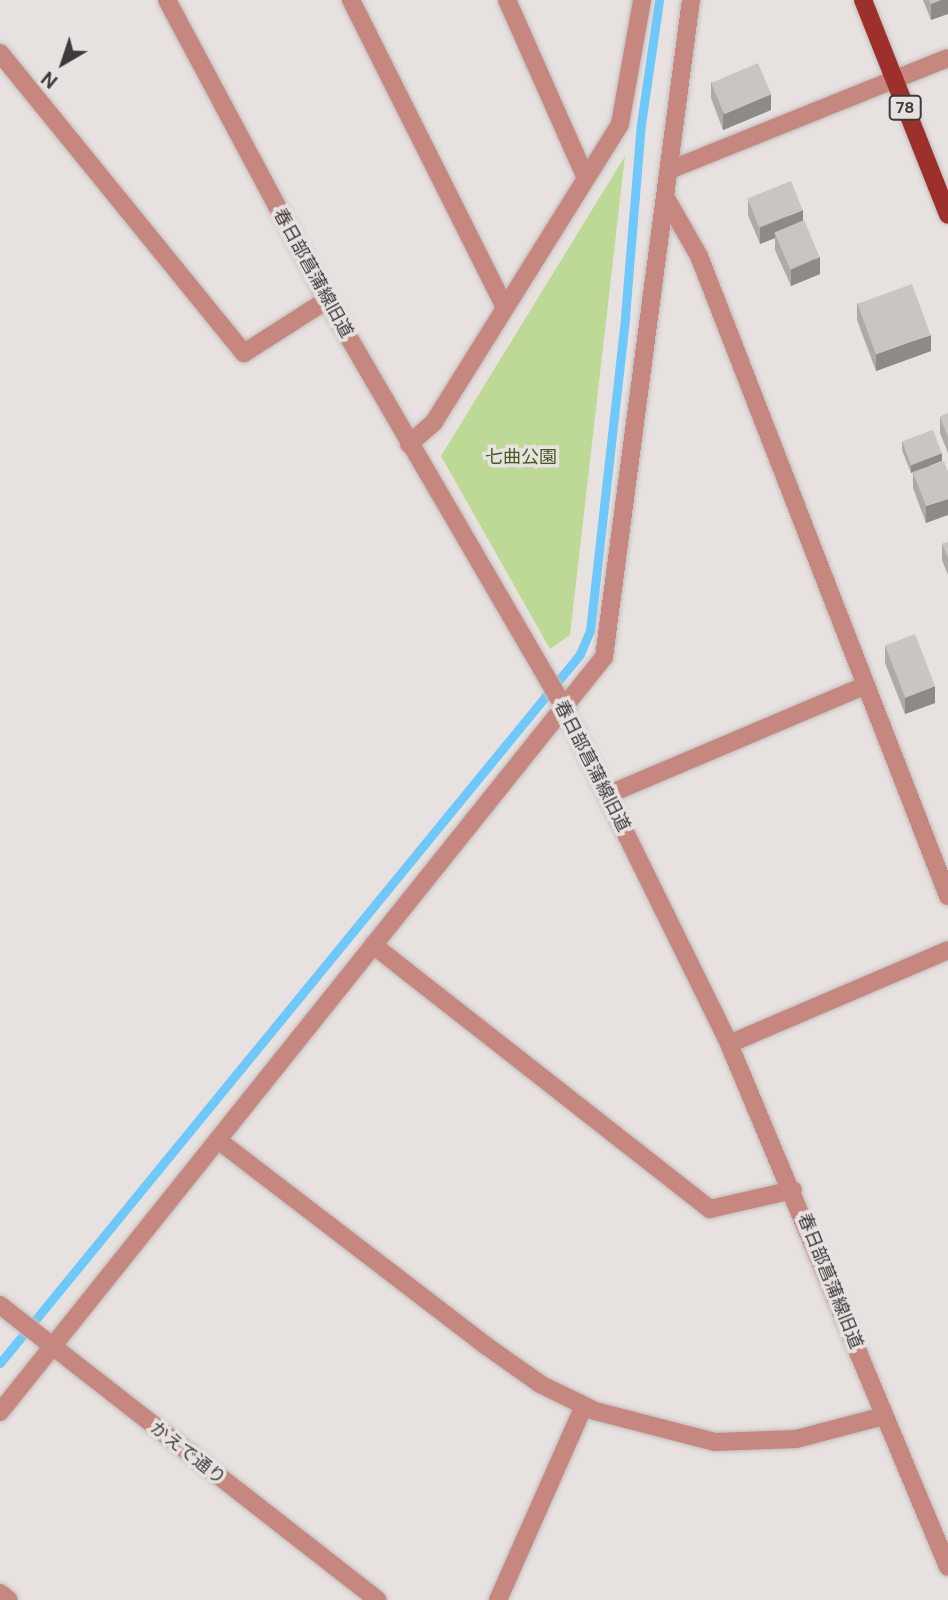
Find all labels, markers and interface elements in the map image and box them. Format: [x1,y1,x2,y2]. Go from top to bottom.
north arrow [28,28,98,98]
text: N [36,66,63,94]
road number: 78 [888,96,922,120]
street label: 春日部菖蒲線旧道 [269,205,357,341]
park label: 七曲公園 [485,446,557,468]
street label: 春日部菖蒲線旧道 [550,697,634,835]
street label: 春日部菖蒲線旧道 [793,1210,867,1352]
street label: かえで通り [146,1417,230,1489]

